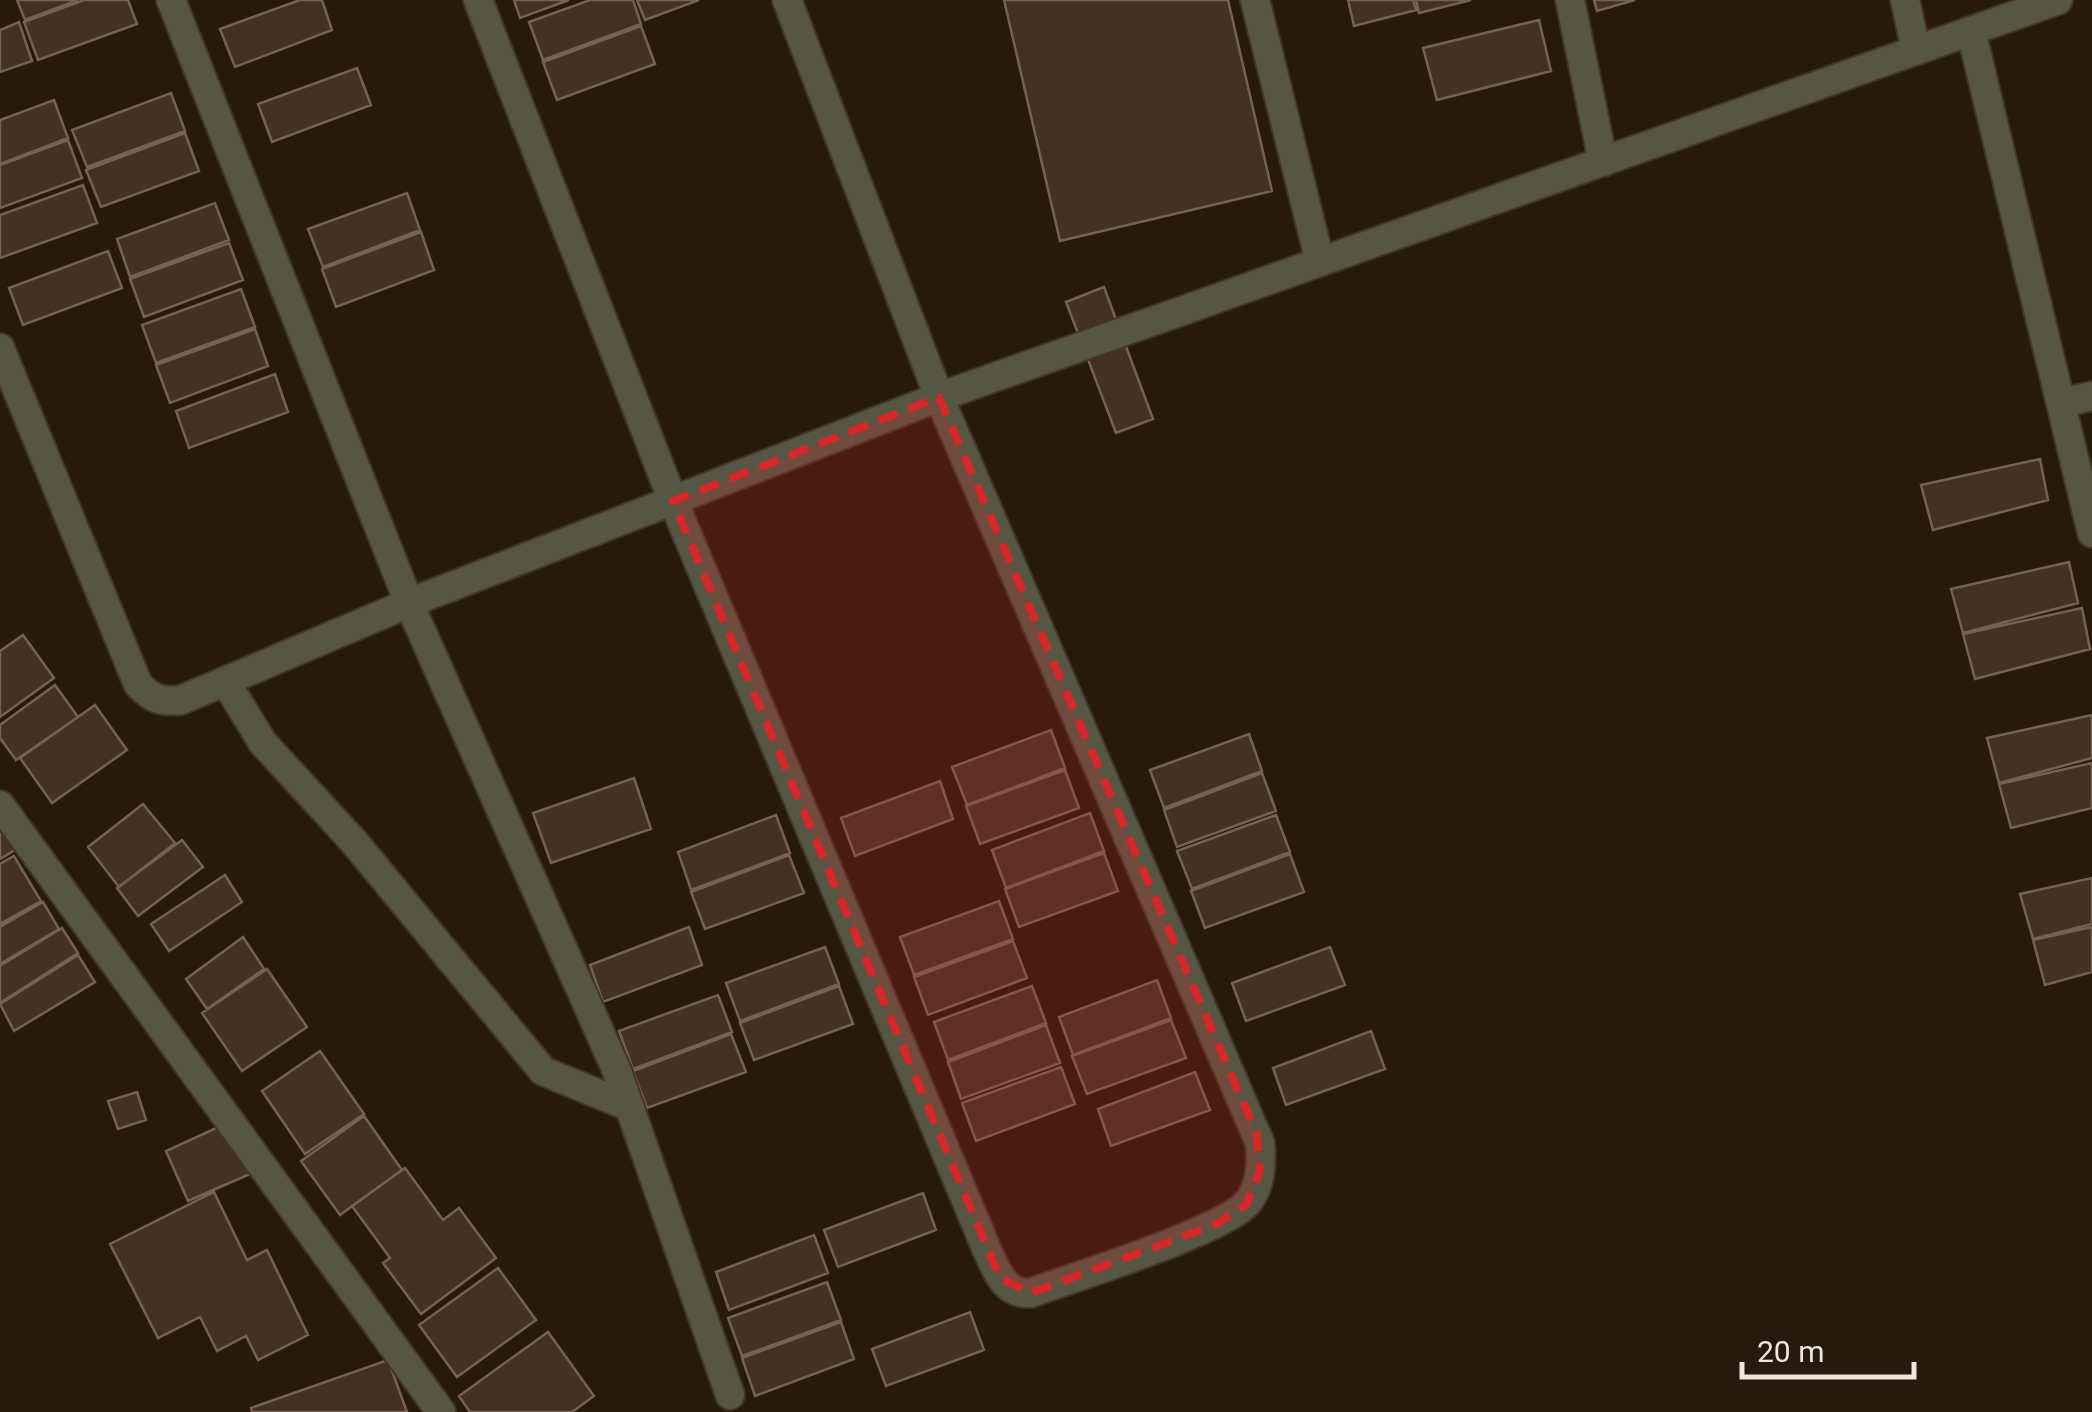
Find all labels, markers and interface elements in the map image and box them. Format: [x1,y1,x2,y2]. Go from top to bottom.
scale bar [1742,1317,1914,1379]
text: 20 m [1757,1334,1824,1369]

